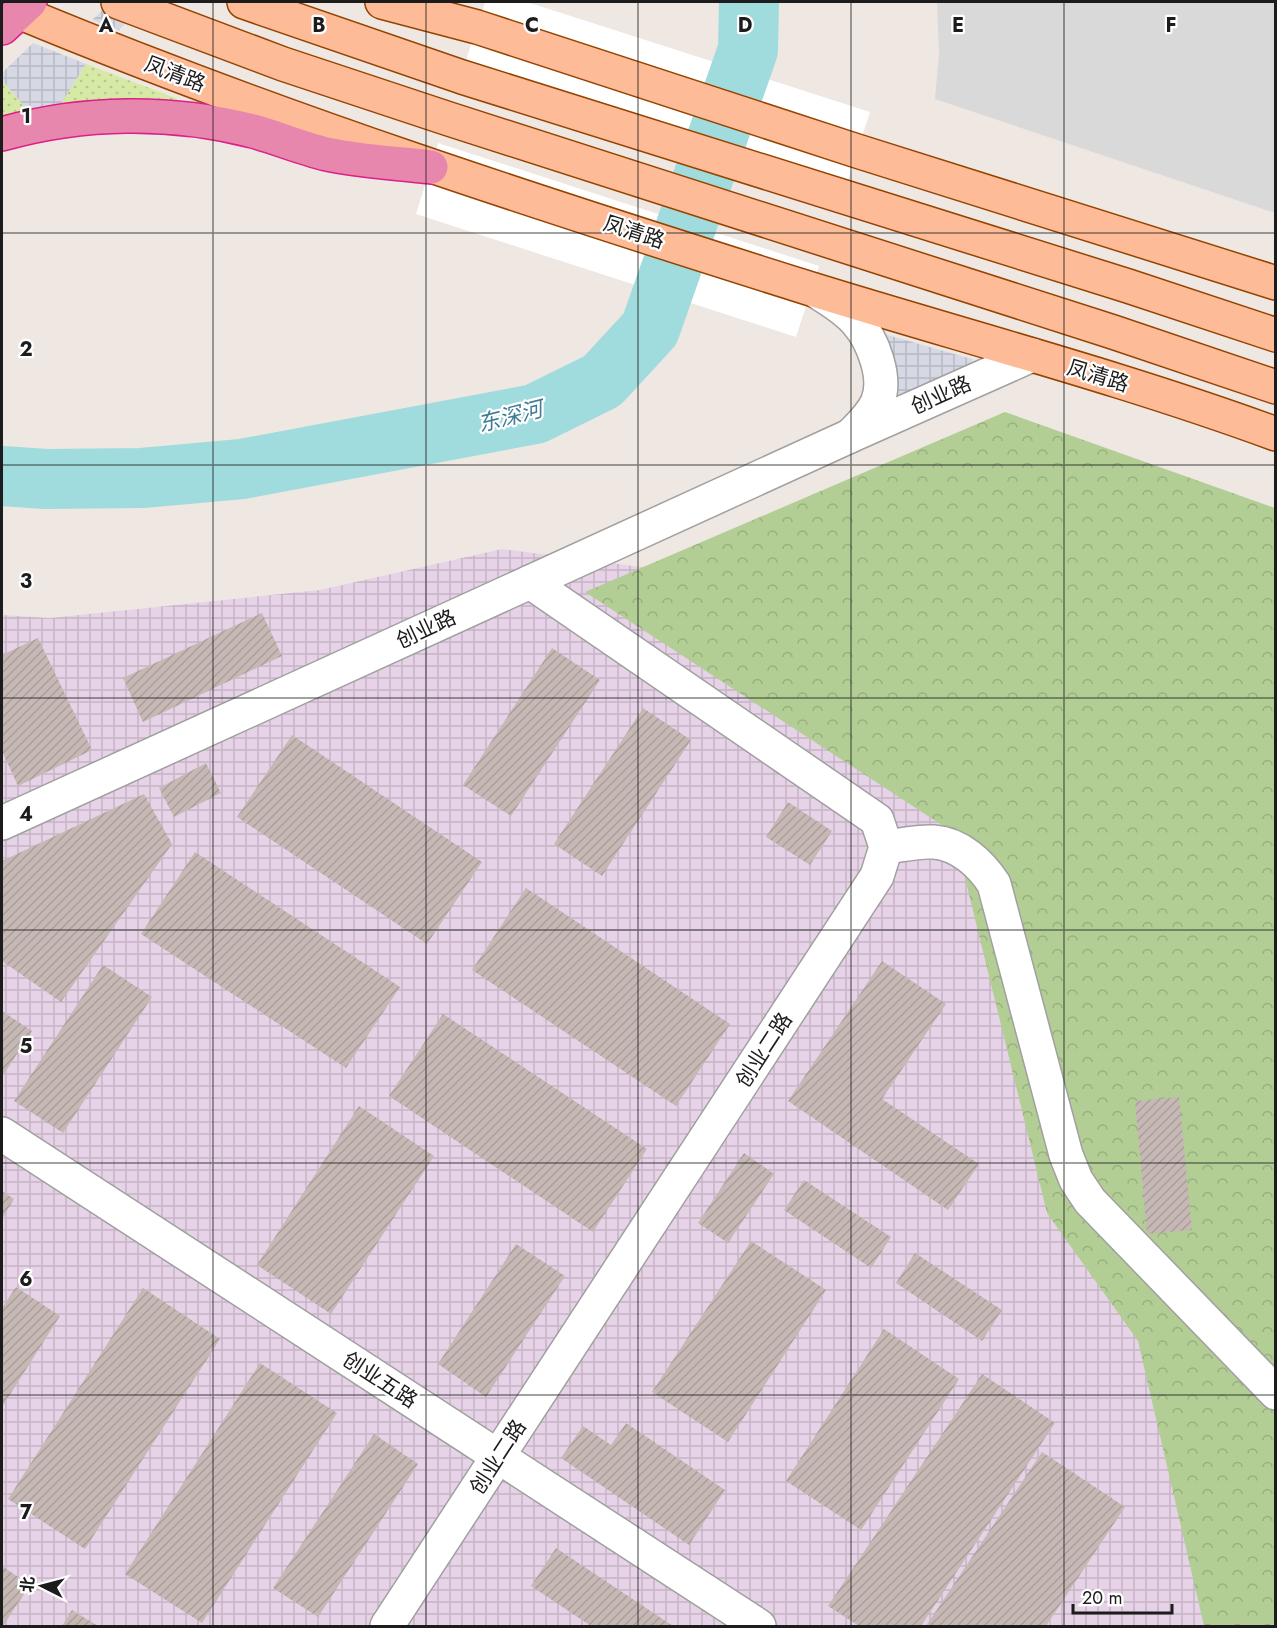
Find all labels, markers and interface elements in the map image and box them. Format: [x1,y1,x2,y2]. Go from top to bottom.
text: A [98,11,114,40]
text: B [312,11,326,40]
text: C [525,11,539,40]
text: D [738,11,752,40]
text: E [952,11,964,40]
text: F [1165,11,1177,40]
street label: 凤清路 [140,49,210,99]
text: 1 [21,102,31,131]
street label: 凤清路 [599,208,669,256]
text: 2 [19,335,33,364]
street label: 凤清路 [1063,352,1133,400]
street label: 创业路 [906,368,976,422]
water label: 东深河 [474,392,550,440]
text: 3 [20,567,32,596]
street label: 创业路 [391,602,461,656]
text: 4 [19,800,33,829]
street label: 创业二路 [729,1007,799,1093]
text: 5 [20,1032,33,1061]
text: 6 [19,1265,33,1294]
street label: 创业五路 [337,1345,423,1415]
street label: 创业二路 [463,1414,533,1500]
text: 7 [20,1498,33,1527]
north arrow [12,1556,72,1616]
text: 北 [15,1575,40,1594]
scale bar [1073,1577,1172,1615]
text: 20 m [1082,1585,1122,1611]

